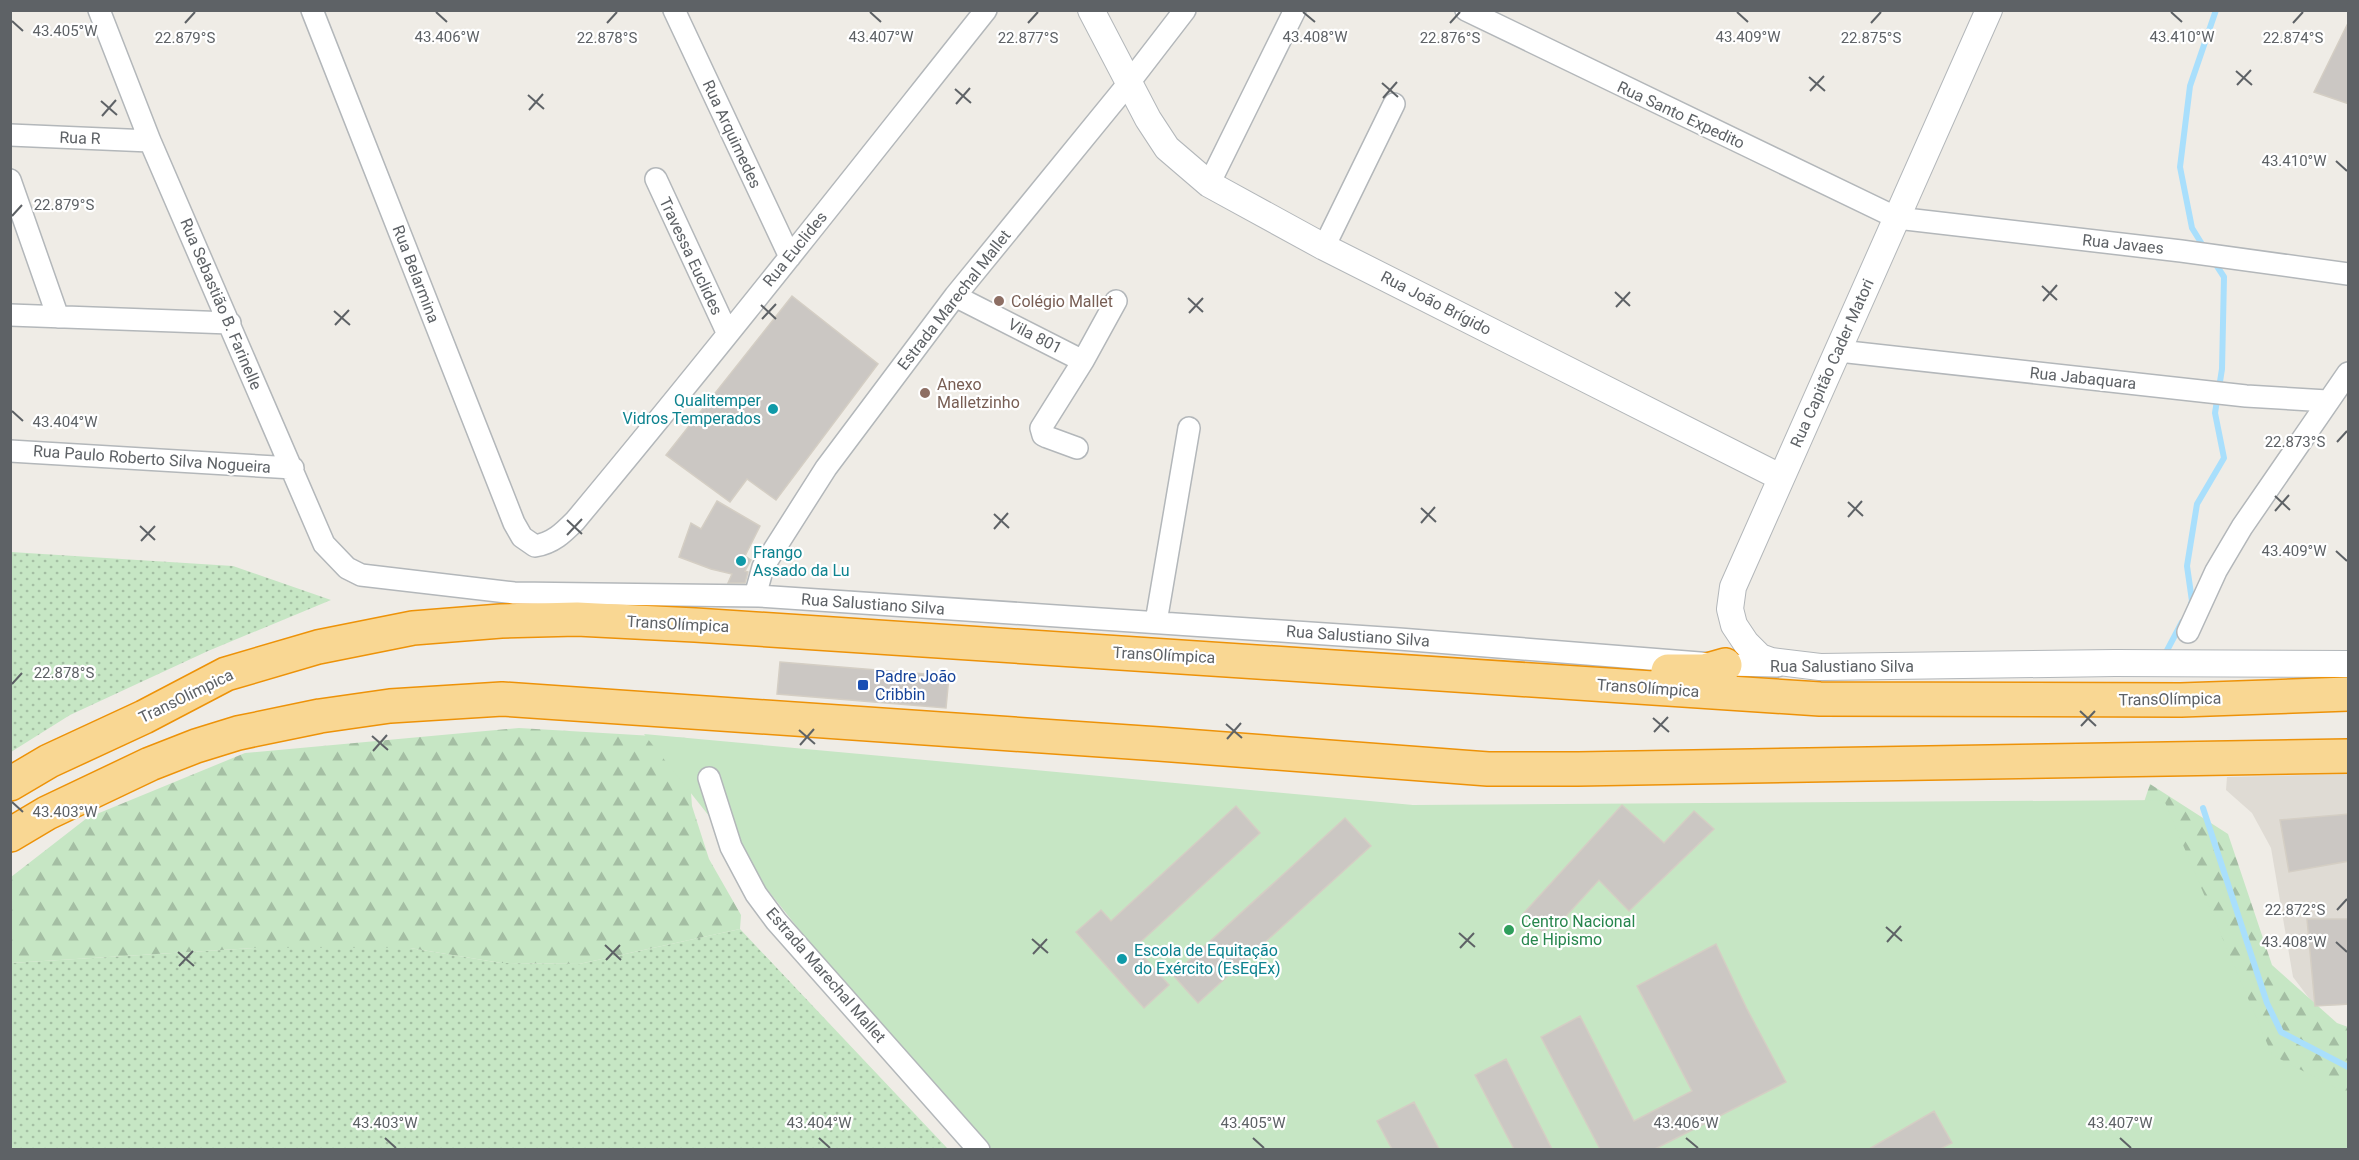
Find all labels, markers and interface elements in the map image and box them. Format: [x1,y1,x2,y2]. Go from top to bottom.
text: 43.405°W [32,22,98,40]
text: 43.406°W [414,28,480,46]
text: 43.407°W [848,28,914,46]
text: 43.408°W [1282,28,1348,46]
text: 43.409°W [1715,28,1781,46]
text: 43.410°W [2149,28,2215,46]
text: 22.879°S [155,29,215,47]
text: 22.878°S [577,29,637,47]
text: 22.877°S [998,29,1058,47]
text: 22.876°S [1420,29,1480,47]
text: 22.875°S [1841,29,1901,47]
text: 22.874°S [2263,29,2323,47]
street label: Rua Arquimedes [699,77,765,191]
street label: Rua Santo Expedito [1614,77,1748,153]
street label: Rua R [59,128,101,148]
text: 43.410°W [2261,152,2327,170]
street label: Travessa Euclides [655,194,727,318]
text: 22.879°S [34,196,94,214]
street label: Rua Euclides [759,208,831,290]
street label: Rua Sebastião B. Farinelle [176,215,266,393]
street label: Rua Belarmina [389,222,443,326]
street label: Estrada Marechal Mallet [893,226,1015,374]
street label: Rua Javaes [2081,230,2165,258]
street label: Rua João Brígido [1378,267,1494,339]
street label: Rua Capitão Cader Matori [1786,276,1878,450]
place label: Colégio Mallet [1011,292,1113,311]
marker: Colégio Mallet [992,294,1006,308]
street label: Vila 801 [1005,314,1065,358]
street label: Rua Jabaquara [2029,363,2137,393]
place label: Anexo Malletzinho [937,375,1020,412]
marker: Anexo Malletzinho [918,386,932,400]
place label: Qualitemper Vidros Temperados [623,391,762,428]
marker: Qualitemper Vidros Temperados [766,402,780,416]
text: 43.404°W [32,413,98,431]
text: 22.873°S [2265,433,2325,451]
street label: Rua Paulo Roberto Silva Nogueira [32,441,272,477]
text: 43.409°W [2261,542,2327,560]
place label: Frango Assado da Lu [753,543,850,580]
marker: Frango Assado da Lu [734,554,748,568]
street label: Rua Salustiano Silva [801,590,945,618]
street label: TransOlímpica [626,612,730,636]
street label: Rua Salustiano Silva [1286,622,1430,650]
street label: TransOlímpica [1112,643,1216,667]
street label: Rua Salustiano Silva [1770,657,1914,676]
text: 22.878°S [34,664,94,682]
street label: TransOlímpica [136,665,236,727]
place label: Padre João Cribbin [875,667,956,704]
street label: TransOlímpica [1596,675,1700,701]
marker: Padre João Cribbin [856,678,870,692]
street label: TransOlímpica [2118,689,2222,709]
text: 43.403°W [32,803,98,821]
text: 22.872°S [2265,901,2325,919]
street label: Estrada Marechal Mallet [762,904,890,1046]
place label: Centro Nacional de Hipismo [1521,912,1635,949]
marker: Centro Nacional de Hipismo [1502,923,1516,937]
text: 43.408°W [2261,933,2327,951]
place label: Escola de Equitação do Exército (EsEqEx) [1134,941,1281,978]
marker: Escola de Equitação do Exército (EsEqEx) [1115,952,1129,966]
text: 43.403°W [352,1114,418,1132]
text: 43.404°W [786,1114,852,1132]
text: 43.405°W [1220,1114,1286,1132]
text: 43.406°W [1653,1114,1719,1132]
text: 43.407°W [2087,1114,2153,1132]

